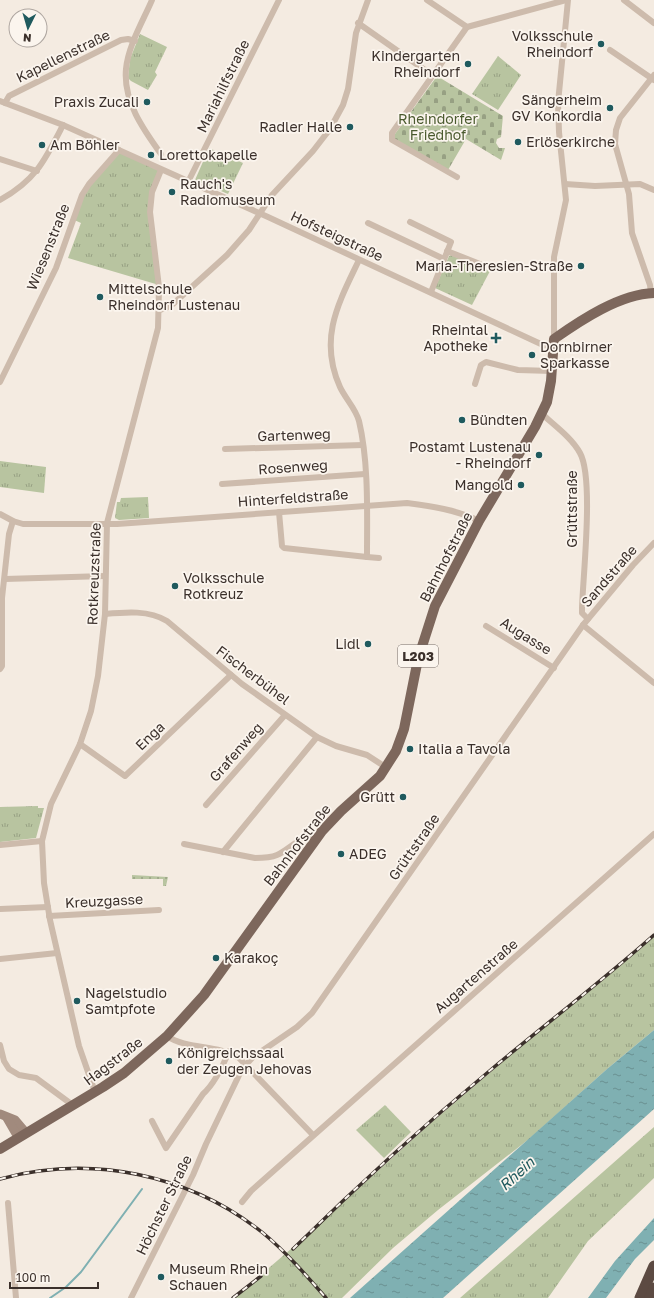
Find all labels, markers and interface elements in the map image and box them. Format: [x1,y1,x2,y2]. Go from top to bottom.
north arrow [8,8,48,48]
street label: Kapellenstraße [13,26,112,86]
place label: Volksschule Rheindorf [512,27,593,60]
text: N [22,32,32,45]
street label: Mariahilfstraße [193,37,252,135]
marker: Volksschule Rheindorf [596,39,606,49]
place label: Kindergarten Rheindorf [371,47,460,80]
marker: Kindergarten Rheindorf [463,59,473,69]
place label: Sängerheim GV Konkordia [512,91,602,124]
place label: Praxis Zucali [54,93,139,110]
marker: Praxis Zucali [142,97,152,107]
marker: Sängerheim GV Konkordia [605,103,615,113]
park label: Rheindorfer Friedhof [398,110,478,143]
place label: Radler Halle [259,118,342,135]
marker: Radler Halle [345,122,355,132]
place label: Erlöserkirche [526,133,615,150]
place label: Am Böhler [50,136,120,153]
marker: Erlöserkirche [513,137,523,147]
marker: Am Böhler [37,140,47,150]
place label: Lorettokapelle [159,146,258,163]
marker: Lorettokapelle [146,150,156,160]
place label: Rauch's Radiomuseum [180,175,275,208]
marker: Rauch's Radiomuseum [167,187,177,197]
street label: Wiesenstraße [22,201,73,293]
street label: Hofsteigstraße [288,207,386,264]
place label: Maria-Theresien-Straße [415,257,573,274]
marker: Maria-Theresien-Straße [576,261,586,271]
place label: Mittelschule Rheindorf Lustenau [108,280,240,313]
marker: Mittelschule Rheindorf Lustenau [95,292,105,302]
place label: Rheintal Apotheke [424,321,488,354]
marker: Rheintal Apotheke [491,333,501,343]
place label: Dornbirner Sparkasse [540,338,613,371]
marker: Dornbirner Sparkasse [527,350,537,360]
place label: Bündten [470,411,527,428]
marker: Bündten [457,415,467,425]
street label: Gartenweg [257,425,331,444]
place label: Postamt Lustenau - Rheindorf [409,438,531,471]
marker: Postamt Lustenau - Rheindorf [534,450,544,460]
street label: Rosenweg [258,456,328,477]
street label: Grüttstraße [563,470,580,548]
place label: Mangold [454,476,513,493]
marker: Mangold [516,480,526,490]
street label: Hinterfeldstraße [237,485,349,510]
street label: Bahnhofstraße [416,509,476,605]
street label: Rotkreuzstraße [83,522,104,626]
street label: Sandstraße [577,541,640,610]
place label: Volksschule Rotkreuz [183,569,264,602]
marker: Volksschule Rotkreuz [170,581,180,591]
street label: Augasse [498,613,555,658]
place label: Lidl [335,635,360,652]
marker: Lidl [363,639,373,649]
street label: Fischerbühel [213,641,293,708]
road number: L203 [398,645,438,667]
street label: Enga [132,718,168,753]
street label: Grafenweg [205,719,266,785]
place label: Italia a Tavola [418,740,510,757]
marker: Italia a Tavola [405,744,415,754]
place label: Grütt [360,788,395,805]
marker: Grütt [398,792,408,802]
street label: Bahnhofstraße [259,800,334,889]
street label: Grüttstraße [384,810,443,883]
place label: ADEG [349,845,387,862]
marker: ADEG [336,849,346,859]
street label: Kreuzgasse [64,890,143,911]
street label: Augartenstraße [431,935,521,1016]
place label: Karakoç [224,949,279,966]
marker: Karakoç [211,953,221,963]
place label: Nagelstudio Samtpfote [85,984,167,1017]
marker: Nagelstudio Samtpfote [72,996,82,1006]
street label: Hagstraße [80,1033,146,1088]
place label: Königreichssaal der Zeugen Jehovas [177,1044,312,1077]
marker: Königreichssaal der Zeugen Jehovas [164,1056,174,1066]
street label: Höchster Straße [132,1152,195,1258]
water label: Rhein [495,1152,538,1194]
place label: Museum Rhein Schauen [169,1260,268,1293]
scale bar [10,1264,98,1290]
text: 100 m [16,1270,50,1285]
marker: Museum Rhein Schauen [156,1272,166,1282]

